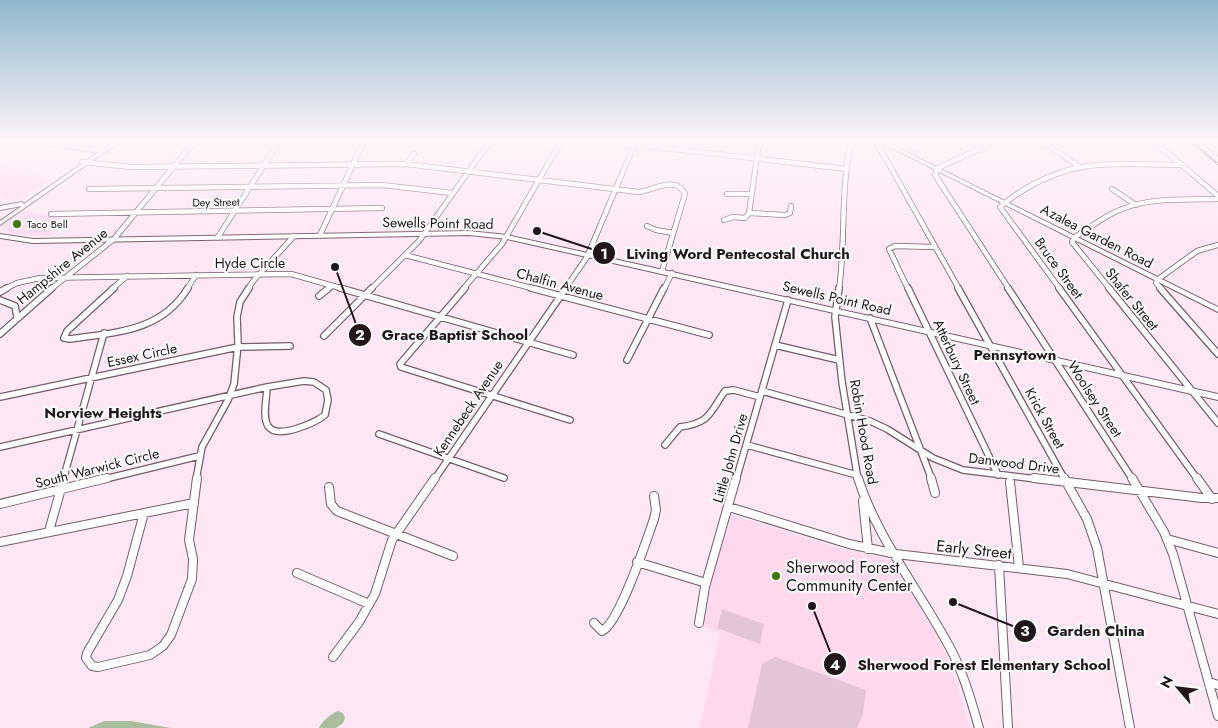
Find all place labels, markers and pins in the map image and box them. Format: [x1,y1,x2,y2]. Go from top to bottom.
place label: Taco Bell [27,216,68,232]
marker: Taco Bell [11,218,23,230]
callout: Living Word Pentecostal Church [591,238,860,268]
callout: Grace Baptist School [347,320,538,350]
place label: Sherwood Forest Community Center [786,556,913,597]
marker: Sherwood Forest Community Center [770,570,782,582]
callout: Garden China [1013,616,1155,646]
callout: Sherwood Forest Elementary School [822,649,1120,679]

